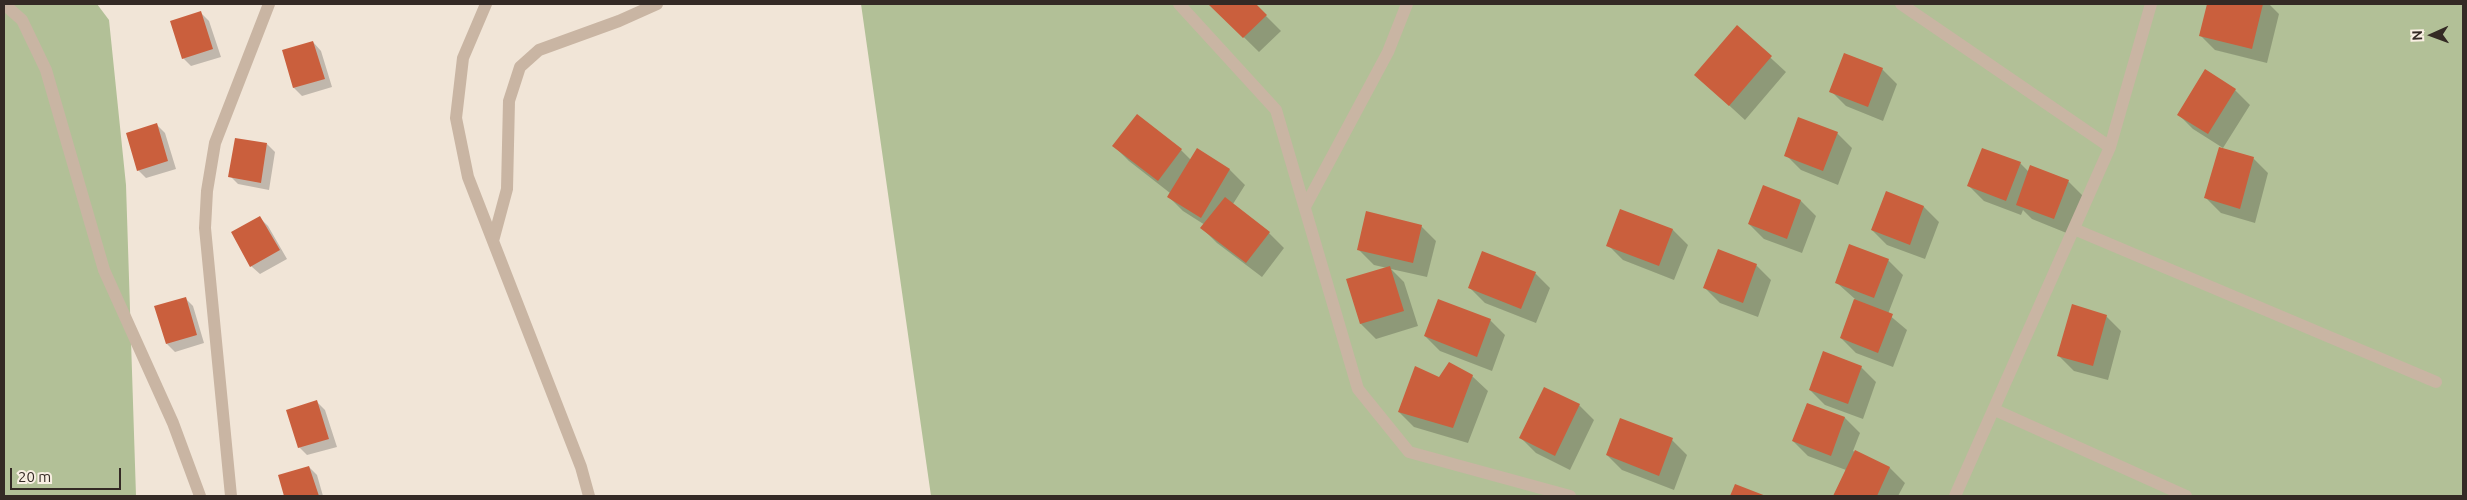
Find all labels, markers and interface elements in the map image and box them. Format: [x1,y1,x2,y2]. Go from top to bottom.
north arrow [2407,10,2457,60]
text: N [2409,30,2425,41]
scale bar [12,458,124,490]
text: 20 m [18,468,51,485]

